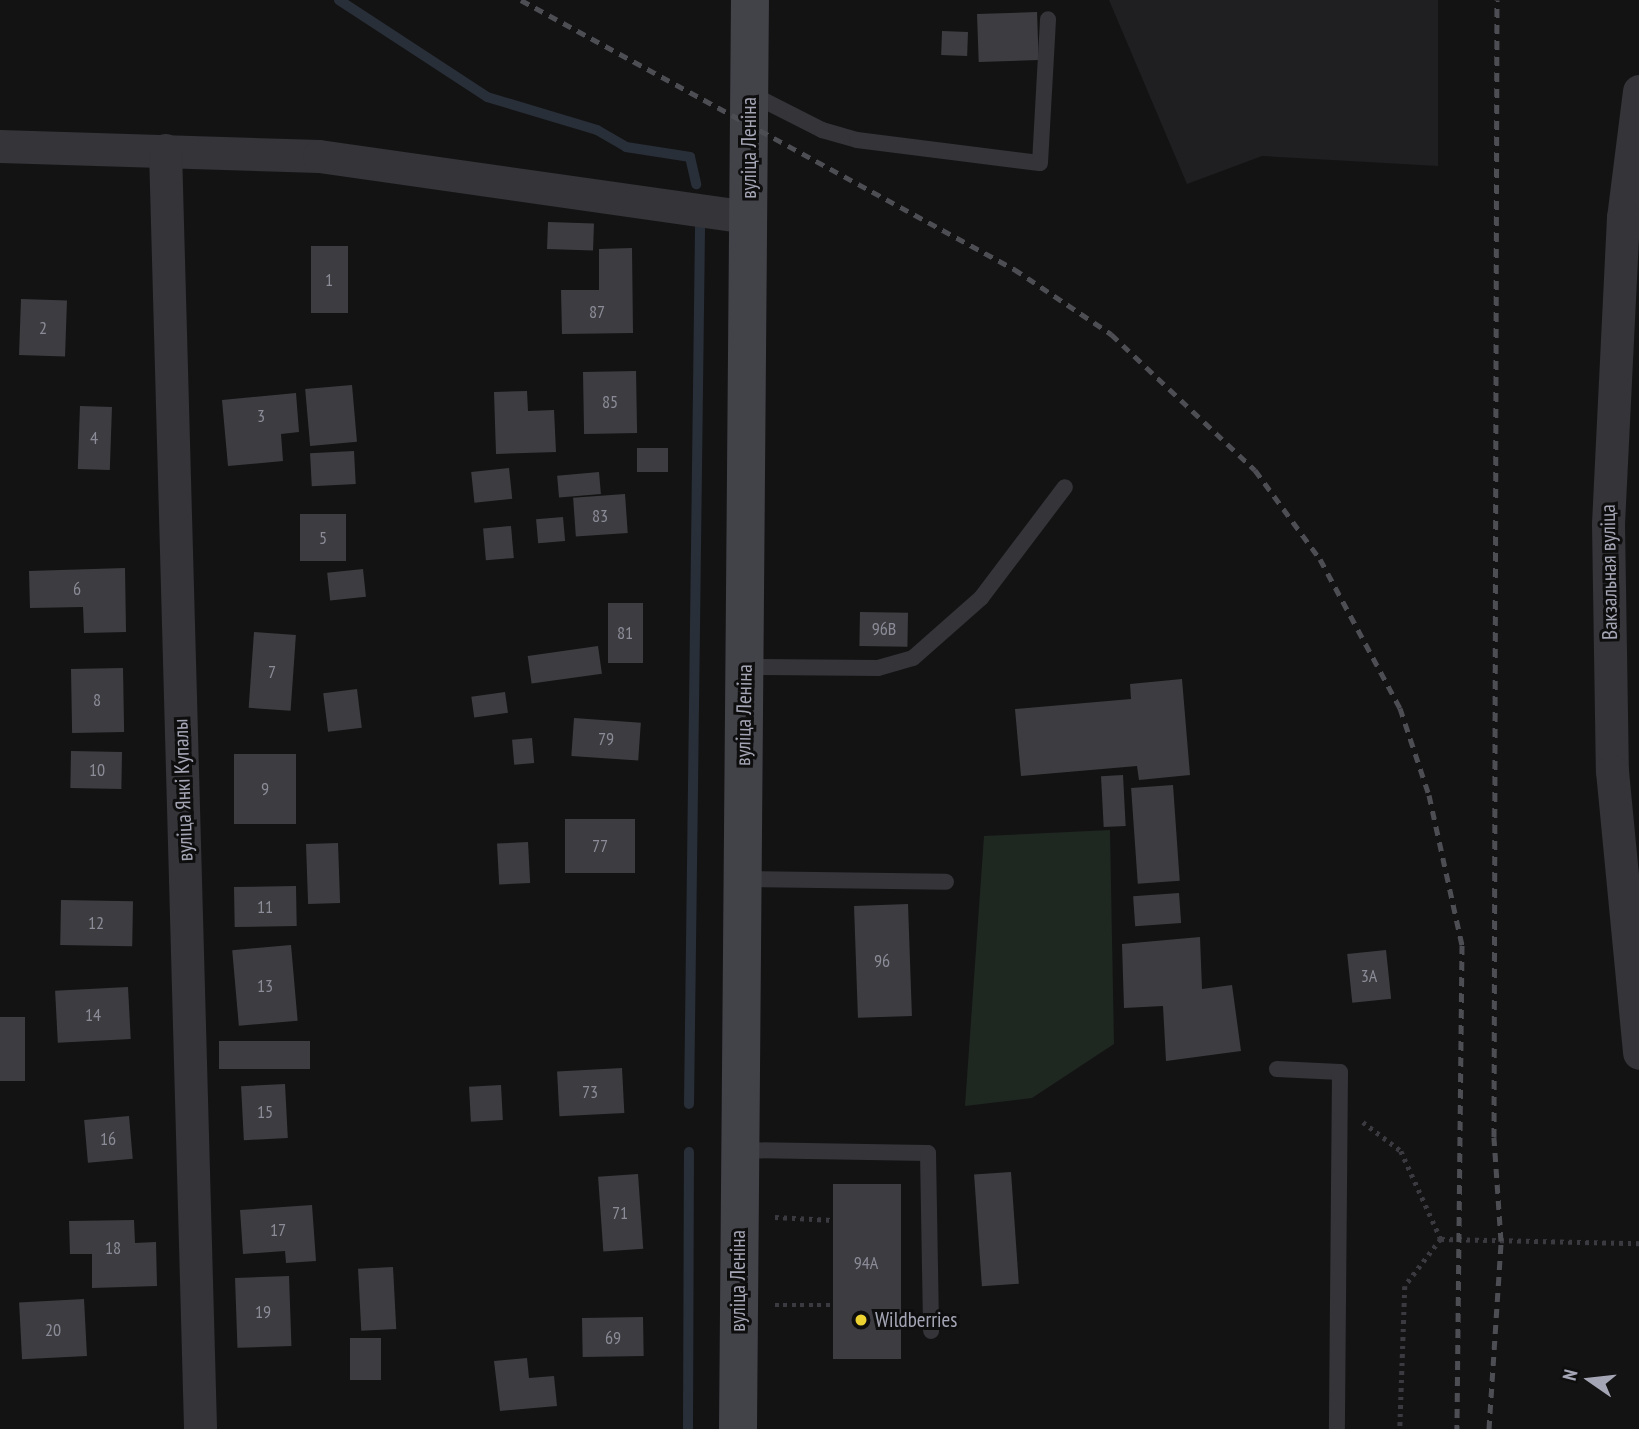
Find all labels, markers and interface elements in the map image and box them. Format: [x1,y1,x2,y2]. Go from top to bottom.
street label: вуліца Леніна [736,97,762,199]
house number: 1 [325,269,333,291]
house number: 87 [589,301,605,323]
house number: 2 [39,317,47,339]
house number: 85 [602,391,618,413]
house number: 3 [257,405,265,427]
house number: 4 [90,427,98,449]
street label: Вакзальная вуліца [1595,504,1623,640]
house number: 83 [592,505,608,527]
house number: 5 [319,527,327,549]
house number: 6 [73,578,81,600]
house number: 96В [872,618,896,640]
house number: 81 [617,622,633,644]
house number: 7 [268,661,276,683]
street label: вуліца Леніна [731,664,757,766]
house number: 8 [93,689,101,711]
street label: вуліца Янкі Купалы [168,718,198,862]
house number: 79 [598,728,614,750]
house number: 10 [89,759,105,781]
house number: 9 [261,778,269,800]
house number: 77 [592,835,608,857]
house number: 11 [257,896,273,918]
house number: 12 [88,912,104,934]
house number: 96 [874,950,890,972]
house number: 3А [1361,965,1377,987]
house number: 13 [257,975,273,997]
house number: 14 [85,1004,101,1026]
house number: 73 [582,1081,598,1103]
house number: 15 [257,1101,273,1123]
house number: 16 [100,1128,116,1150]
house number: 71 [612,1202,628,1224]
house number: 17 [270,1219,286,1241]
street label: вуліца Леніна [725,1230,751,1332]
house number: 18 [105,1237,121,1259]
house number: 94А [854,1252,878,1274]
house number: 19 [255,1301,271,1323]
place label: Wildberries [875,1307,957,1333]
marker: Wildberries [853,1312,869,1328]
house number: 20 [45,1319,61,1341]
house number: 69 [605,1327,621,1349]
north arrow [1555,1345,1625,1415]
text: N [1557,1367,1583,1383]

